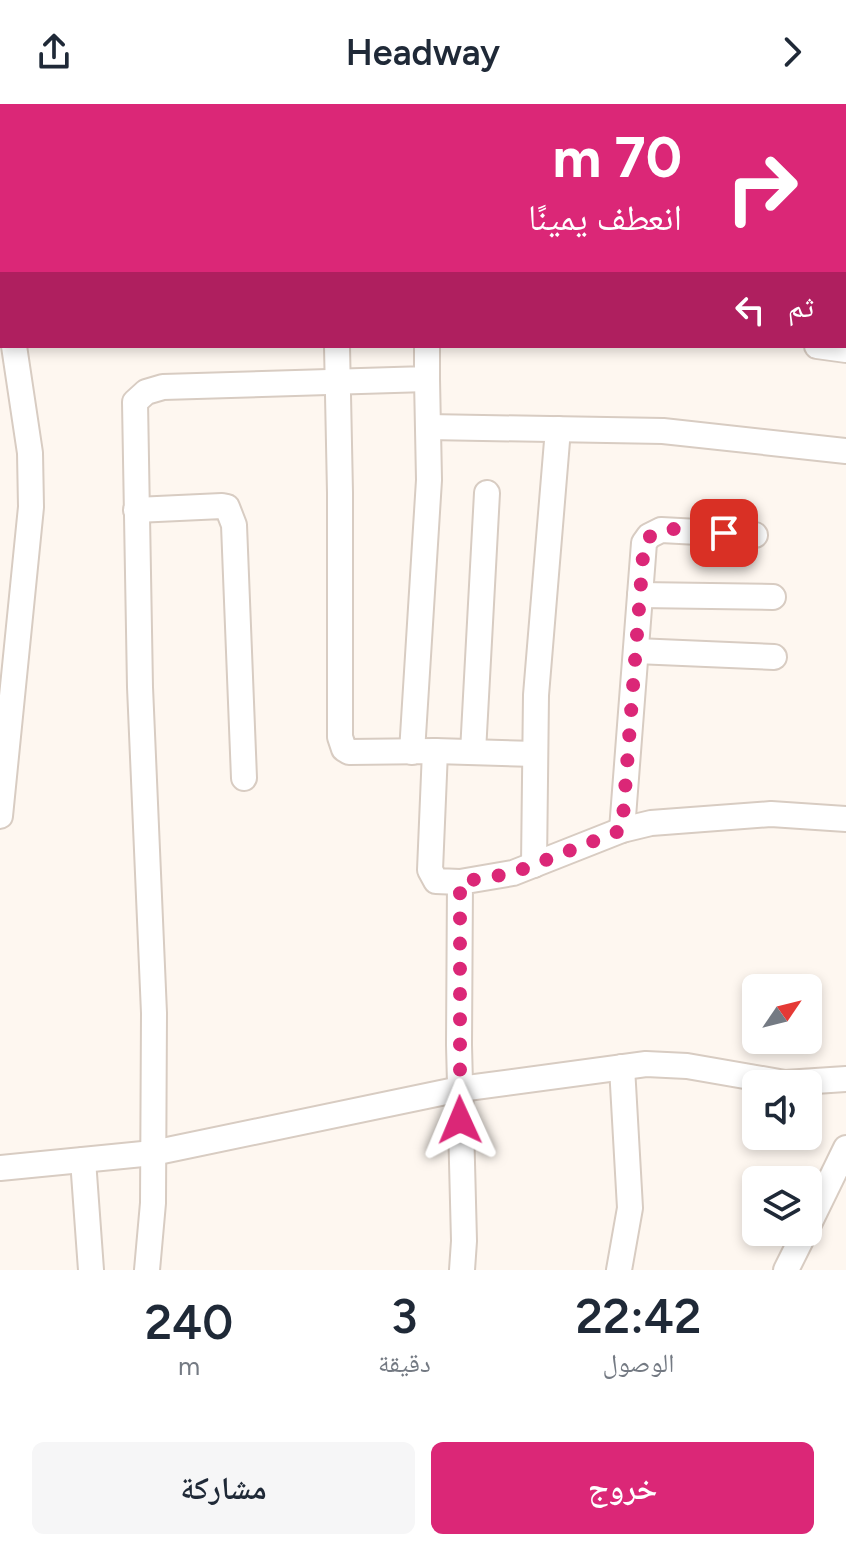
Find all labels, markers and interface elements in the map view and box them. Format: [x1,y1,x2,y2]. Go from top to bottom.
icon: share [32,30,76,74]
icon: forward [770,30,814,74]
text: Headway [346,31,500,74]
text: 70 m [552,124,682,191]
icon: right [710,136,814,240]
text: انعطف يمينًا [528,196,682,239]
icon: left [728,288,772,332]
text: ثم [788,288,814,325]
pin [690,499,758,567]
icon: arrive [702,511,746,555]
north arrow [742,974,822,1054]
map controls [742,974,822,1246]
button: sound [742,1070,822,1150]
position arrow [418,1078,502,1162]
button: layers [742,1166,822,1246]
text: 3 [391,1287,418,1345]
text: 22:42 [575,1287,701,1345]
text: 240 [145,1293,233,1351]
text: دقيقة [378,1347,431,1379]
text: الوصول [602,1347,674,1379]
text: m [178,1350,200,1382]
button: مشاركة [32,1442,415,1534]
button: خروج [431,1442,814,1534]

